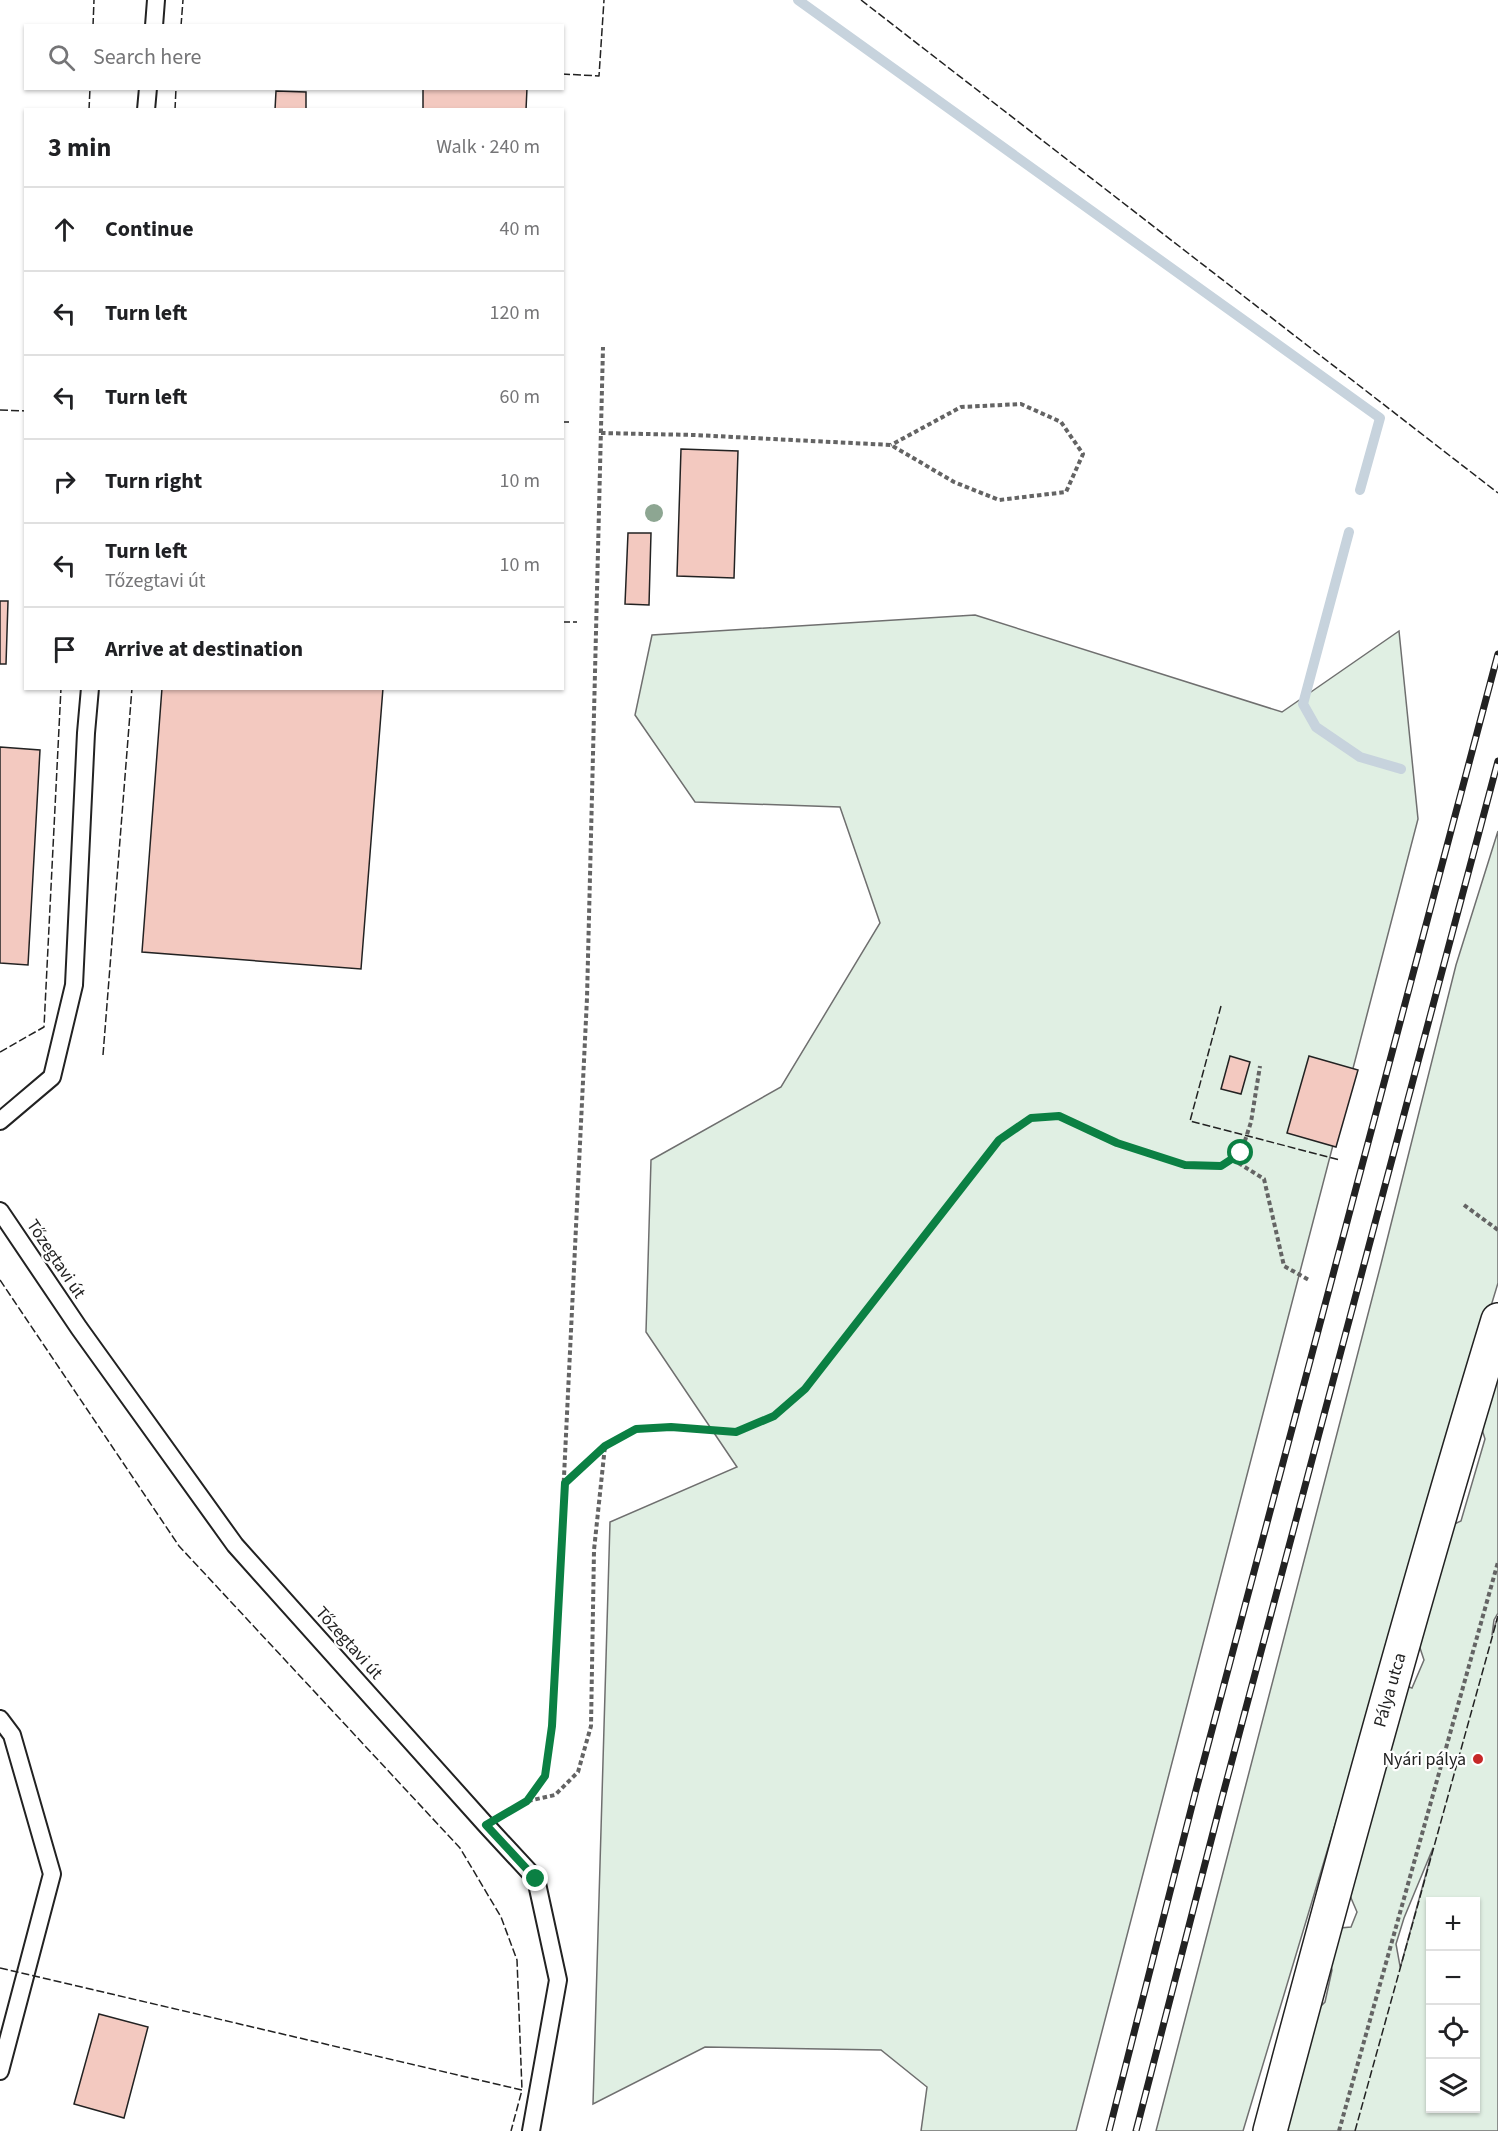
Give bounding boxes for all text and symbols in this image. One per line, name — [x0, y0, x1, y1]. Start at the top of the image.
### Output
search box — [24, 24, 564, 90]
icon: search — [45, 41, 78, 74]
text: Search here — [93, 41, 201, 73]
text: 3 min — [48, 129, 111, 166]
text: Walk · 240 m — [436, 133, 540, 161]
icon: ahead — [48, 213, 81, 246]
text: Continue — [105, 213, 194, 245]
text: 40 m — [500, 215, 540, 243]
icon: left — [48, 297, 81, 330]
text: Turn left — [105, 297, 187, 329]
text: 120 m — [490, 299, 540, 327]
icon: left — [48, 381, 81, 414]
text: Turn left — [105, 381, 187, 413]
text: 60 m — [500, 383, 540, 411]
icon: right — [48, 465, 81, 498]
text: Turn right — [105, 465, 202, 497]
text: 10 m — [500, 467, 540, 495]
text: Turn left — [105, 535, 187, 567]
icon: left — [48, 549, 81, 582]
text: 10 m — [500, 551, 540, 579]
text: Tőzegtavi út — [105, 567, 206, 595]
icon: arrive — [48, 633, 81, 666]
text: Arrive at destination — [105, 633, 303, 665]
route start — [1227, 1139, 1253, 1165]
street label: Tőzegtavi út — [20, 1215, 92, 1303]
street label: Tőzegtavi út — [309, 1601, 389, 1685]
street label: Pálya utca — [1367, 1650, 1413, 1730]
place label: Nyári pálya — [1382, 1747, 1466, 1772]
marker: Nyári pálya — [1471, 1752, 1485, 1766]
route end — [522, 1865, 548, 1891]
map controls — [1426, 1897, 1480, 2113]
button: + — [1426, 1897, 1480, 1951]
button: − — [1426, 1951, 1480, 2005]
button: locate — [1426, 2005, 1480, 2059]
button: layers — [1426, 2059, 1480, 2113]

